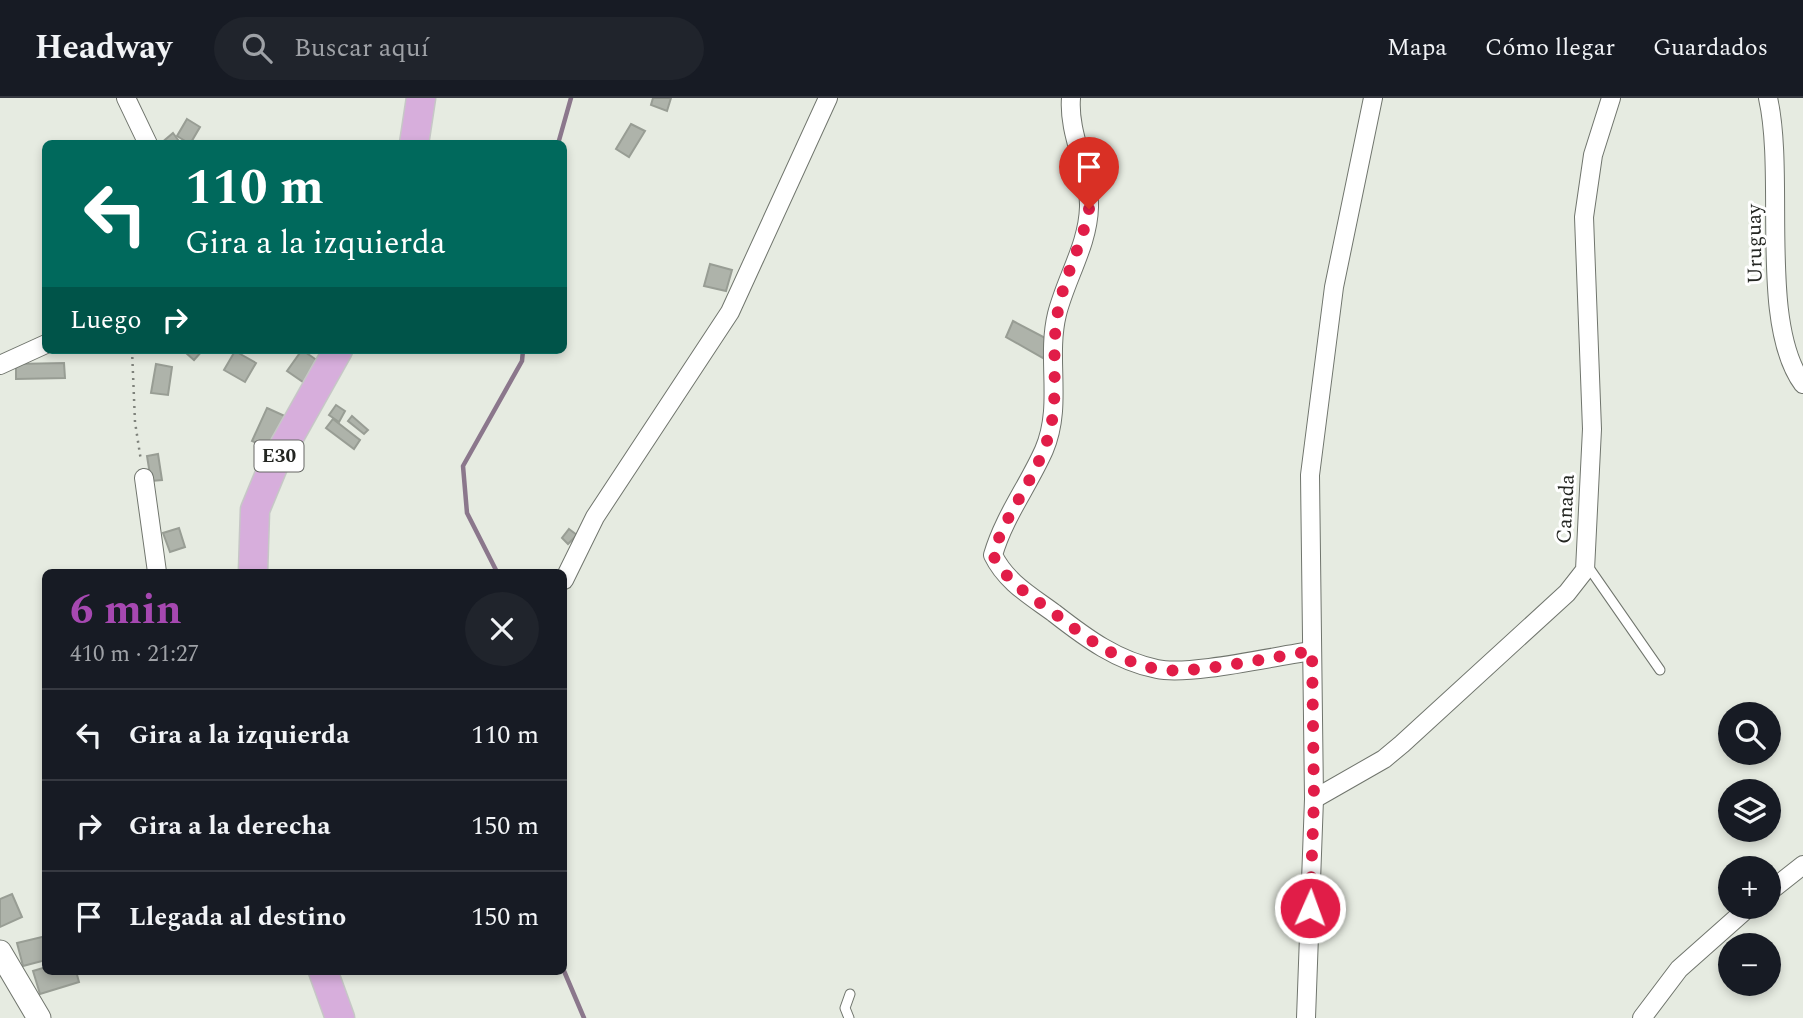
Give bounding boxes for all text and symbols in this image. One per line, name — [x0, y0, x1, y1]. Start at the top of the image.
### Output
search box — [214, 17, 704, 80]
text: Headway — [35, 23, 172, 73]
text: Buscar aquí — [294, 28, 429, 68]
icon: search — [238, 29, 276, 67]
text: Mapa — [1387, 30, 1447, 66]
text: Cómo llegar — [1485, 30, 1615, 66]
text: Guardados — [1653, 30, 1768, 66]
pin — [1059, 137, 1119, 209]
icon: arrive — [1070, 148, 1108, 186]
text: 110 m — [185, 151, 324, 226]
icon: left — [70, 168, 161, 259]
street label: Uruguay — [1738, 203, 1772, 284]
text: Gira a la izquierda — [185, 219, 446, 268]
text: Luego — [70, 300, 142, 340]
icon: right — [156, 301, 194, 339]
road number: E30 — [254, 440, 304, 472]
street label: Canada — [1548, 473, 1584, 545]
text: 6 min — [70, 579, 182, 642]
button: close — [465, 592, 539, 666]
text: 410 m · 21:27 — [70, 637, 199, 672]
map controls — [1718, 702, 1781, 996]
button: search — [1718, 702, 1781, 765]
text: Gira a la izquierda — [129, 715, 350, 755]
text: 110 m — [471, 715, 539, 755]
icon: left — [70, 716, 108, 754]
button: layers — [1718, 779, 1781, 842]
text: Gira a la derecha — [129, 806, 331, 846]
text: 150 m — [471, 806, 539, 846]
icon: right — [70, 807, 108, 845]
button: + — [1718, 856, 1781, 919]
position arrow — [1273, 871, 1347, 945]
text: Llegada al destino — [129, 897, 346, 937]
text: 150 m — [471, 897, 539, 937]
icon: arrive — [70, 898, 108, 936]
button: − — [1718, 933, 1781, 996]

